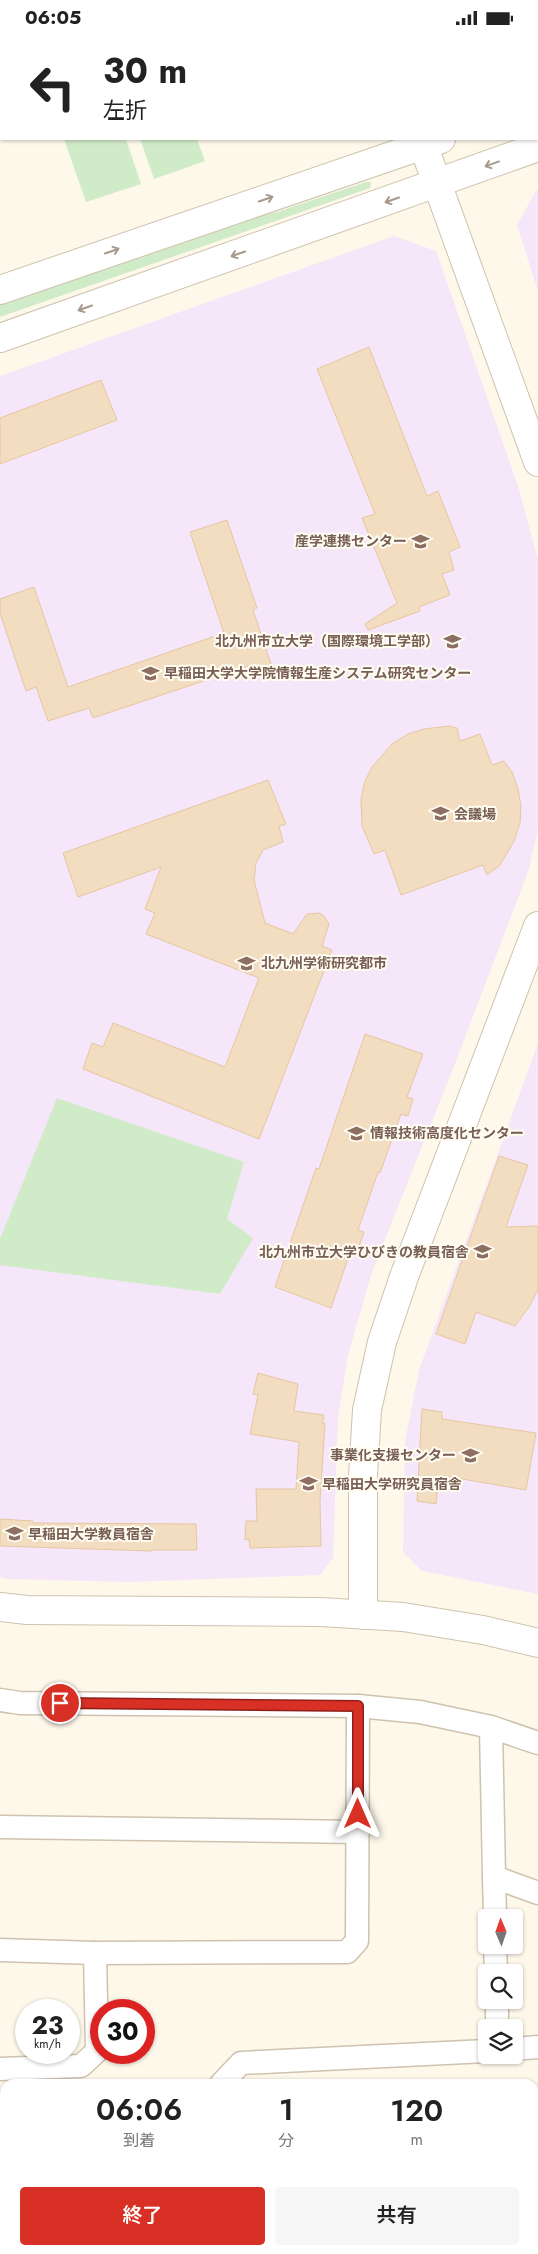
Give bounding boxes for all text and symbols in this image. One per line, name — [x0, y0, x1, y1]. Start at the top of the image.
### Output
text: 06:05 — [25, 4, 81, 31]
text: 30 m — [103, 46, 187, 96]
icon: left — [20, 55, 85, 120]
text: 左折 — [103, 94, 147, 126]
one-way arrow — [485, 160, 500, 169]
one-way arrow — [258, 194, 273, 203]
one-way arrow — [384, 196, 400, 205]
one-way arrow — [104, 246, 120, 255]
one-way arrow — [231, 250, 247, 259]
one-way arrow — [78, 304, 93, 313]
place label: 産学連携センター — [295, 531, 407, 551]
school or university icon: 産学連携センター — [411, 531, 431, 551]
place label: 北九州市立大学（国際環境工学部） — [215, 631, 439, 651]
school or university icon: 北九州市立大学（国際環境工学部） — [443, 631, 463, 651]
school or university icon: 早稲田大学大学院情報生産システム研究センター — [140, 663, 160, 683]
place label: 早稲田大学大学院情報生産システム研究センター — [164, 663, 472, 683]
school or university icon: 会議場 — [430, 804, 450, 824]
place label: 会議場 — [454, 804, 496, 824]
school or university icon: 北九州学術研究都市 — [237, 953, 257, 973]
place label: 北九州学術研究都市 — [261, 953, 387, 973]
school or university icon: 情報技術高度化センター — [346, 1123, 366, 1143]
place label: 情報技術高度化センター — [370, 1123, 524, 1143]
place label: 北九州市立大学ひびきの教員宿舎 — [259, 1242, 469, 1262]
school or university icon: 北九州市立大学ひびきの教員宿舎 — [473, 1242, 493, 1262]
place label: 事業化支援センター — [330, 1445, 456, 1465]
school or university icon: 事業化支援センター — [460, 1445, 480, 1465]
school or university icon: 早稲田大学研究員宿舎 — [298, 1474, 318, 1494]
place label: 早稲田大学研究員宿舎 — [322, 1474, 462, 1494]
school or university icon: 早稲田大学教員宿舎 — [4, 1524, 24, 1544]
place label: 早稲田大学教員宿舎 — [28, 1524, 154, 1544]
pin — [39, 1682, 81, 1724]
icon: arrive — [46, 1689, 74, 1717]
position arrow — [331, 1787, 383, 1839]
north arrow — [478, 1909, 522, 1954]
map controls — [478, 1909, 523, 2064]
button: search — [478, 1964, 523, 2009]
speed limit sign: 30 — [90, 1999, 155, 2064]
text: 23 — [32, 2007, 63, 2043]
button: layers — [478, 2019, 523, 2064]
text: km/h — [34, 2035, 61, 2053]
text: 06:06 — [96, 2088, 182, 2131]
text: 1 — [279, 2088, 294, 2131]
text: 120 — [390, 2089, 443, 2132]
text: m — [410, 2128, 423, 2151]
text: 到着 — [123, 2129, 155, 2152]
text: 分 — [278, 2129, 294, 2152]
button: 終了 — [20, 2187, 265, 2245]
button: 共有 — [275, 2187, 519, 2245]

